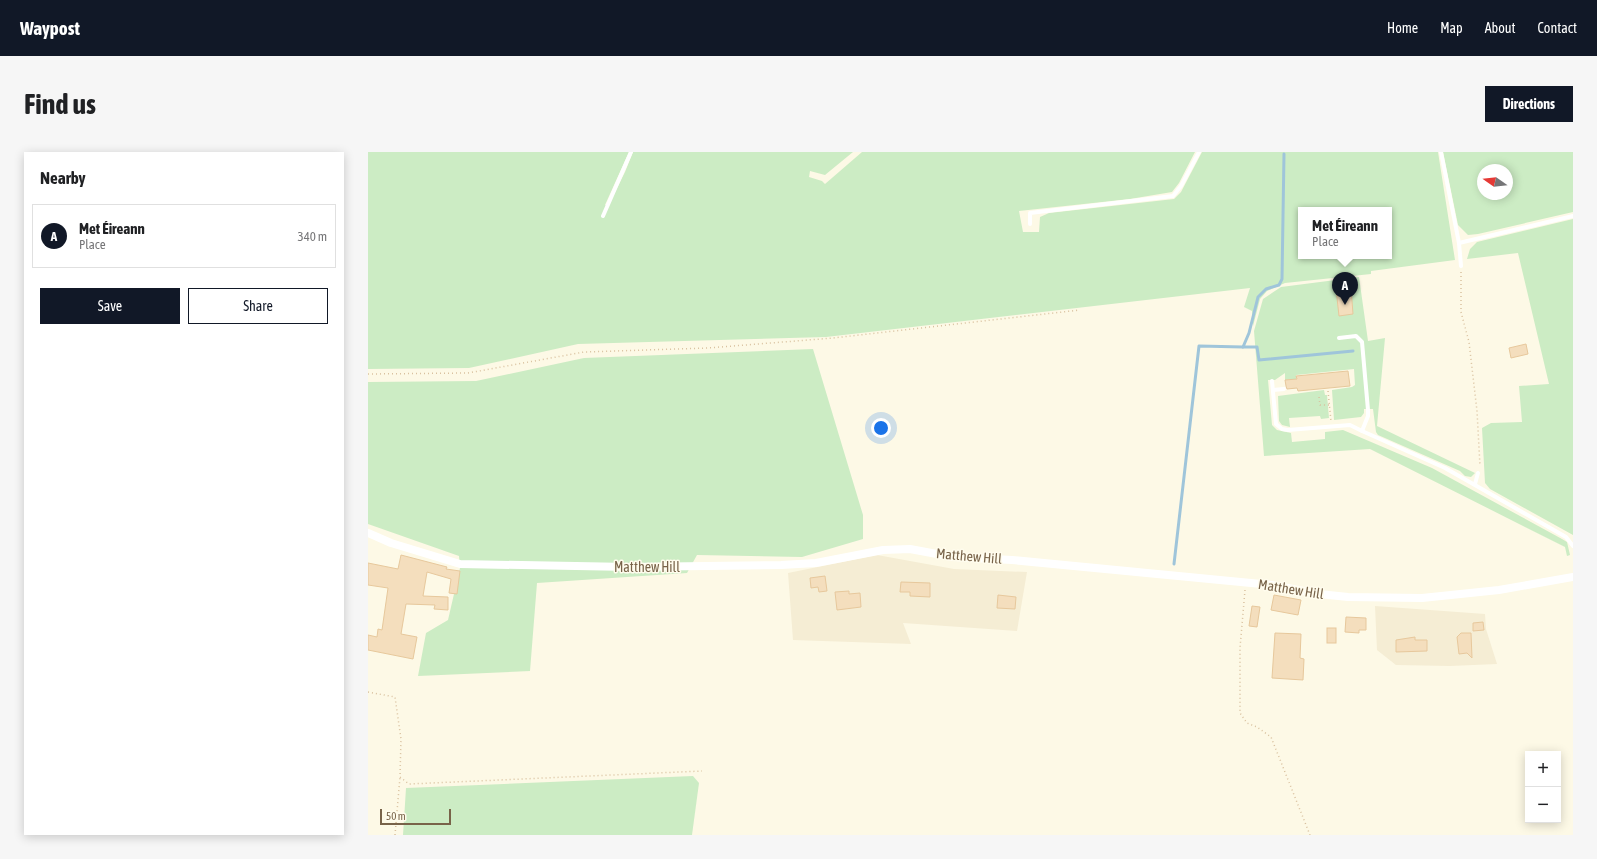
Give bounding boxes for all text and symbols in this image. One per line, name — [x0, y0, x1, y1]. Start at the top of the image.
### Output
text: Waypost — [20, 17, 80, 39]
text: Home — [1387, 20, 1418, 36]
text: Map — [1440, 20, 1463, 36]
text: About — [1485, 20, 1516, 36]
text: Contact — [1538, 20, 1577, 36]
button: Directions — [1485, 86, 1573, 122]
text: Find us — [24, 88, 96, 120]
north arrow — [1477, 164, 1513, 200]
text: Nearby — [40, 168, 86, 188]
popup — [1298, 207, 1392, 259]
text: Met Éireann — [1312, 217, 1378, 234]
text: Met Éireann — [79, 220, 145, 237]
text: A — [51, 229, 57, 244]
text: 340 m — [298, 229, 327, 244]
text: Place — [1312, 234, 1339, 249]
text: Place — [79, 237, 106, 252]
pin: A — [1332, 272, 1358, 305]
button: Save — [40, 288, 180, 324]
button: Share — [188, 288, 328, 324]
your location — [871, 418, 891, 438]
street label: Matthew Hill — [935, 545, 1003, 567]
street label: Matthew Hill — [614, 559, 680, 575]
street label: Matthew Hill — [1257, 576, 1325, 602]
map controls — [1525, 751, 1561, 823]
button: + — [1525, 751, 1561, 787]
button: − — [1525, 787, 1561, 823]
scale bar — [380, 807, 451, 826]
text: 50 m — [386, 810, 406, 822]

